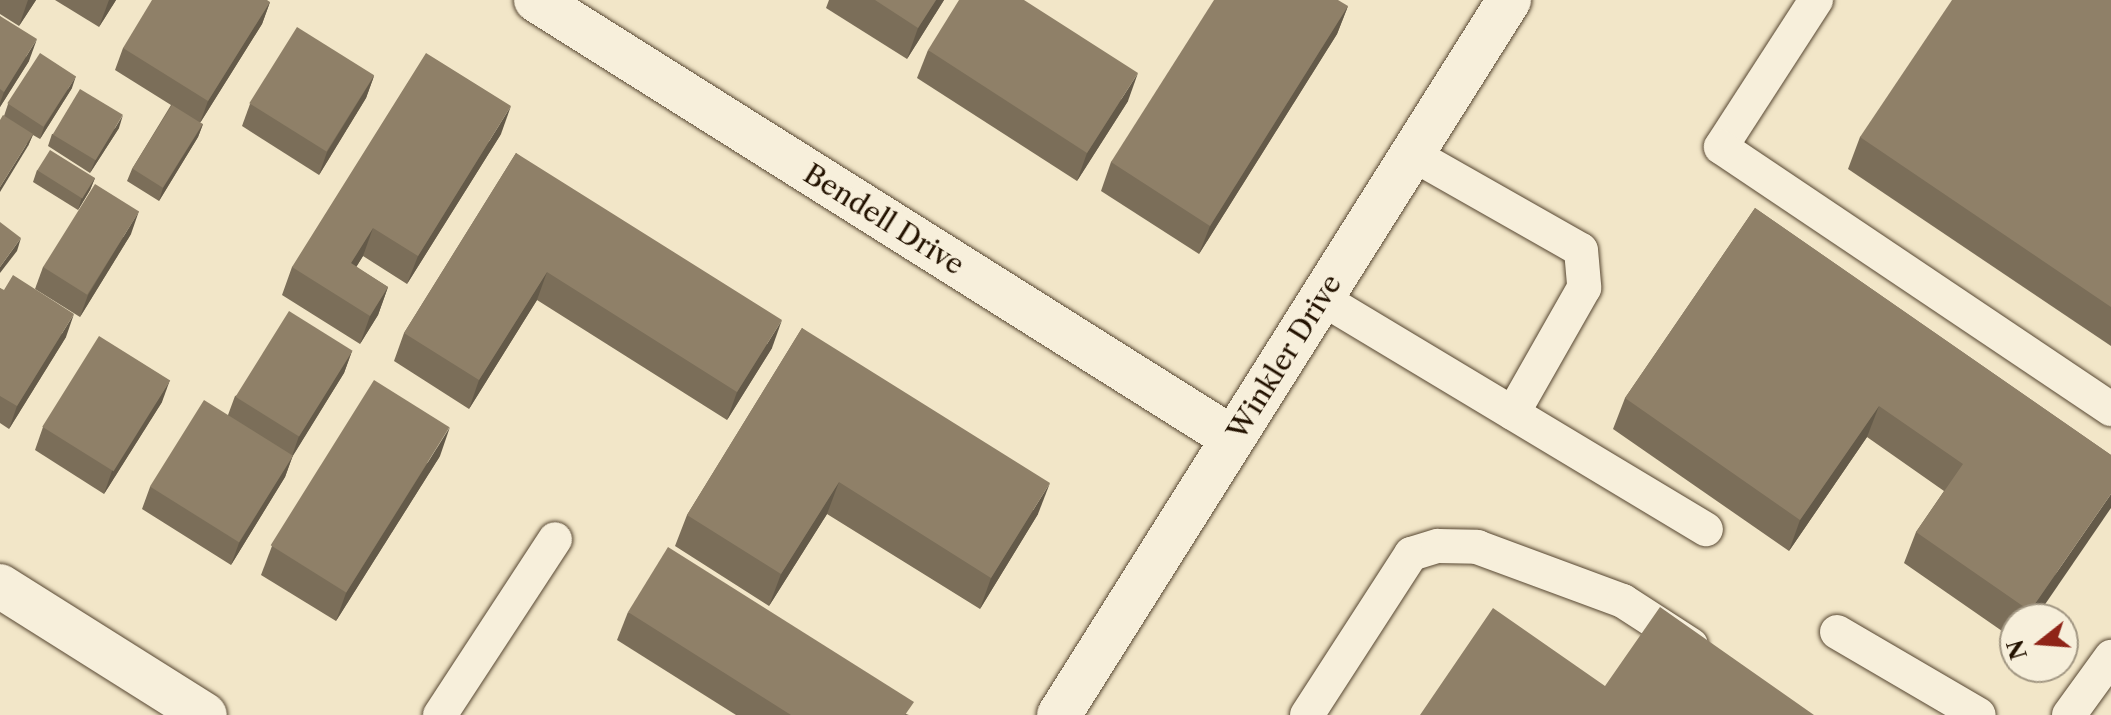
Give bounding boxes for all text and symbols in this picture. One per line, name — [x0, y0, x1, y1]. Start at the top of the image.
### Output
street label: Bendell Drive — [798, 156, 970, 282]
street label: Winkler Drive — [1220, 268, 1348, 446]
north arrow — [1999, 603, 2079, 683]
text: N — [2002, 636, 2033, 663]

